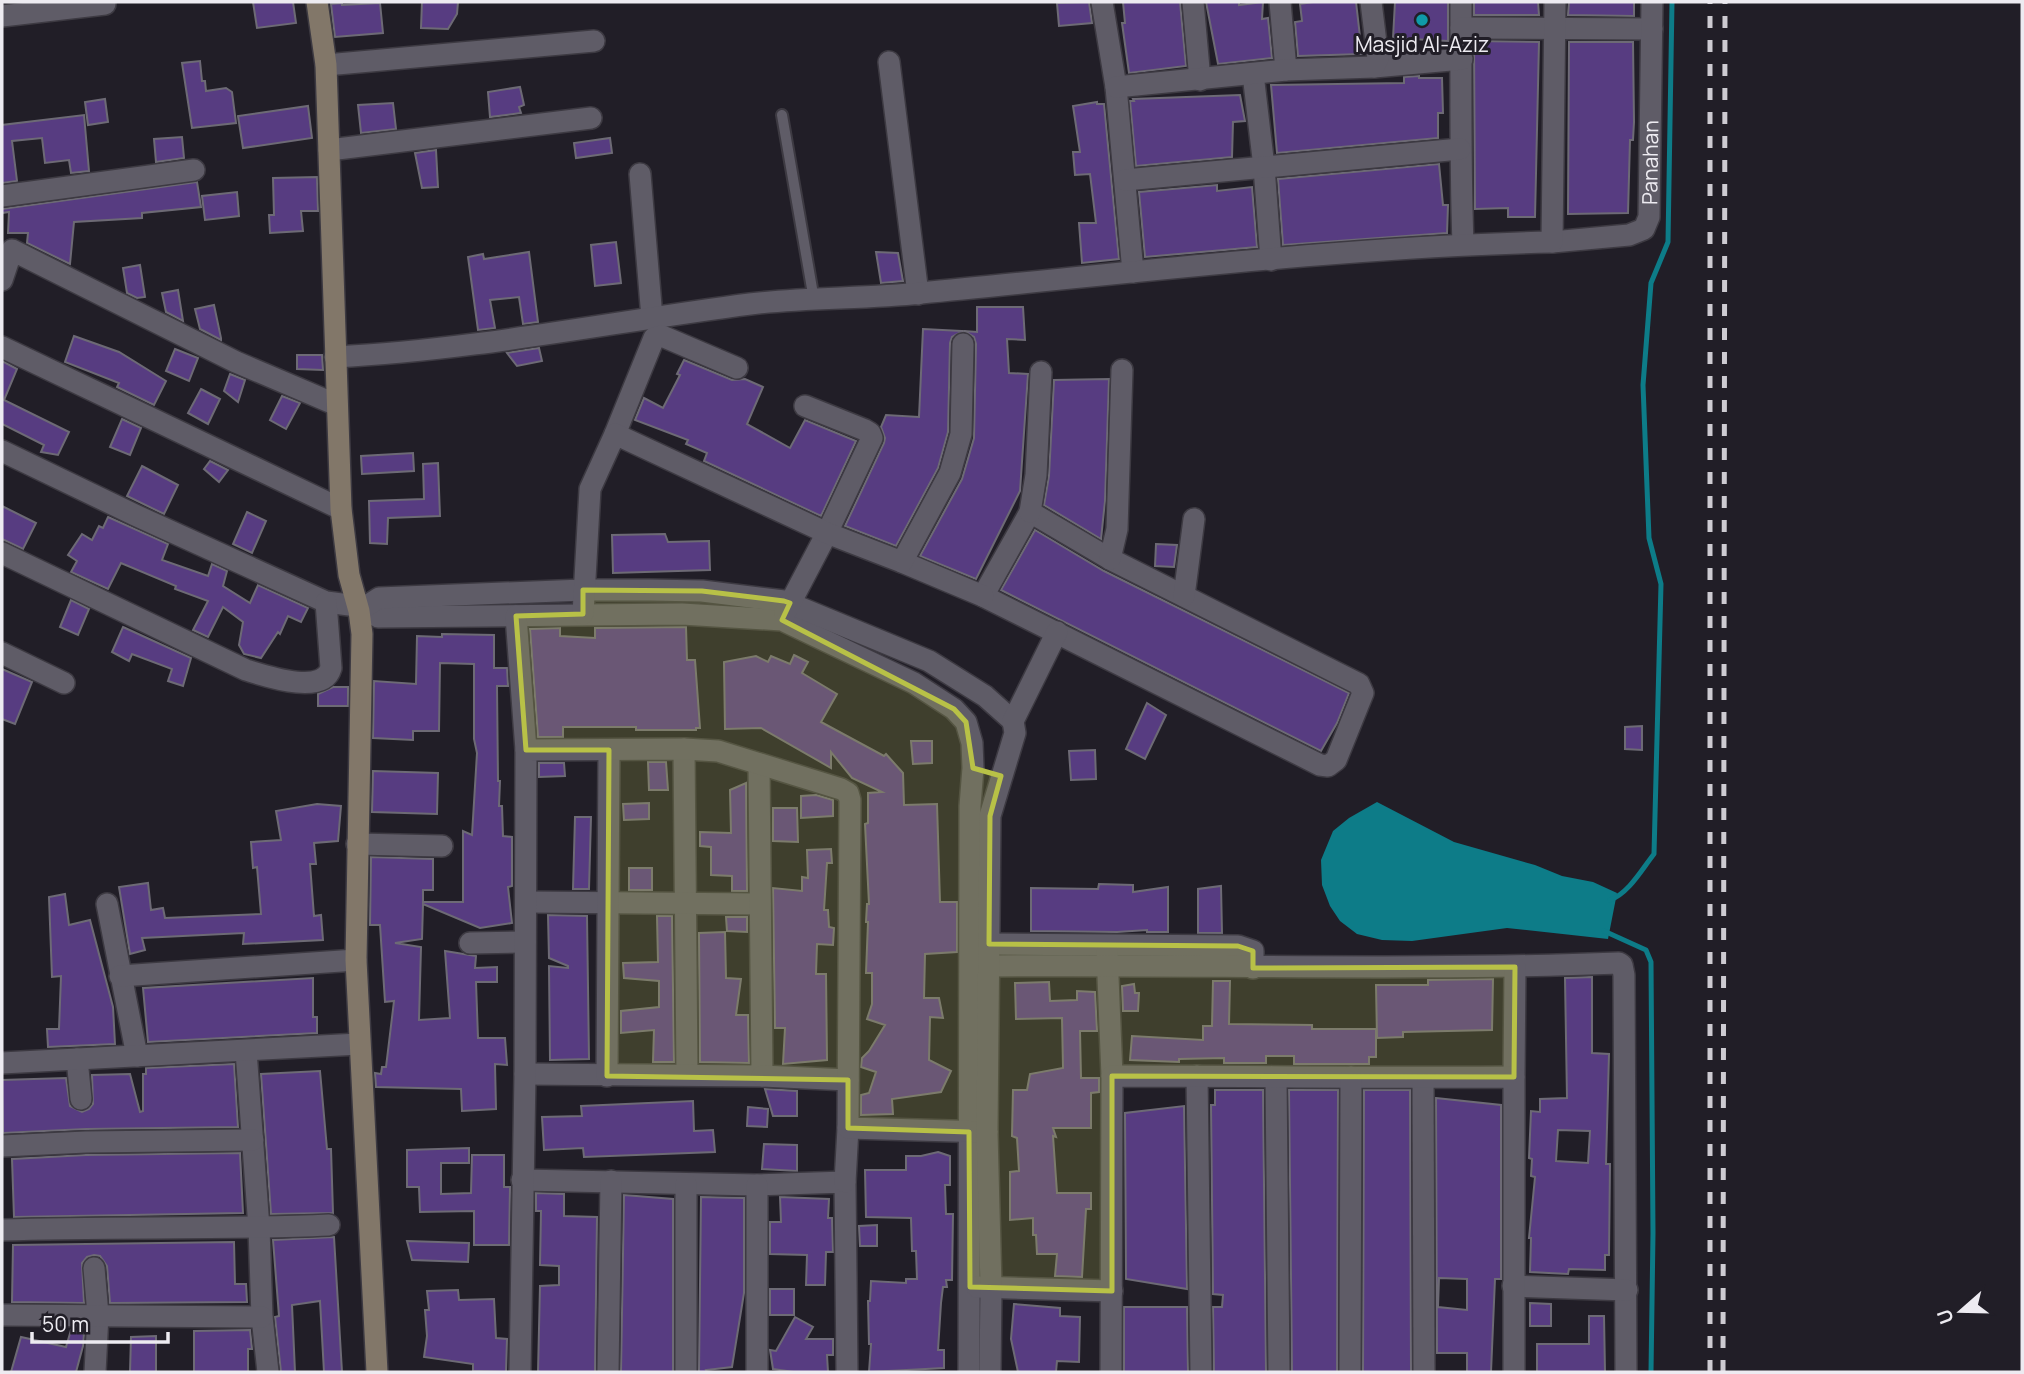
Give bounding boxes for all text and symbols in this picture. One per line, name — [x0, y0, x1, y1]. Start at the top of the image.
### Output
marker: Masjid Al-Aziz — [1414, 12, 1430, 28]
place label: Masjid Al-Aziz — [1355, 30, 1489, 58]
street label: Panahan — [1635, 120, 1664, 205]
north arrow — [1926, 1276, 1996, 1346]
scale bar — [32, 1300, 168, 1344]
text: U — [1930, 1306, 1960, 1328]
text: 50 m — [42, 1310, 89, 1338]

